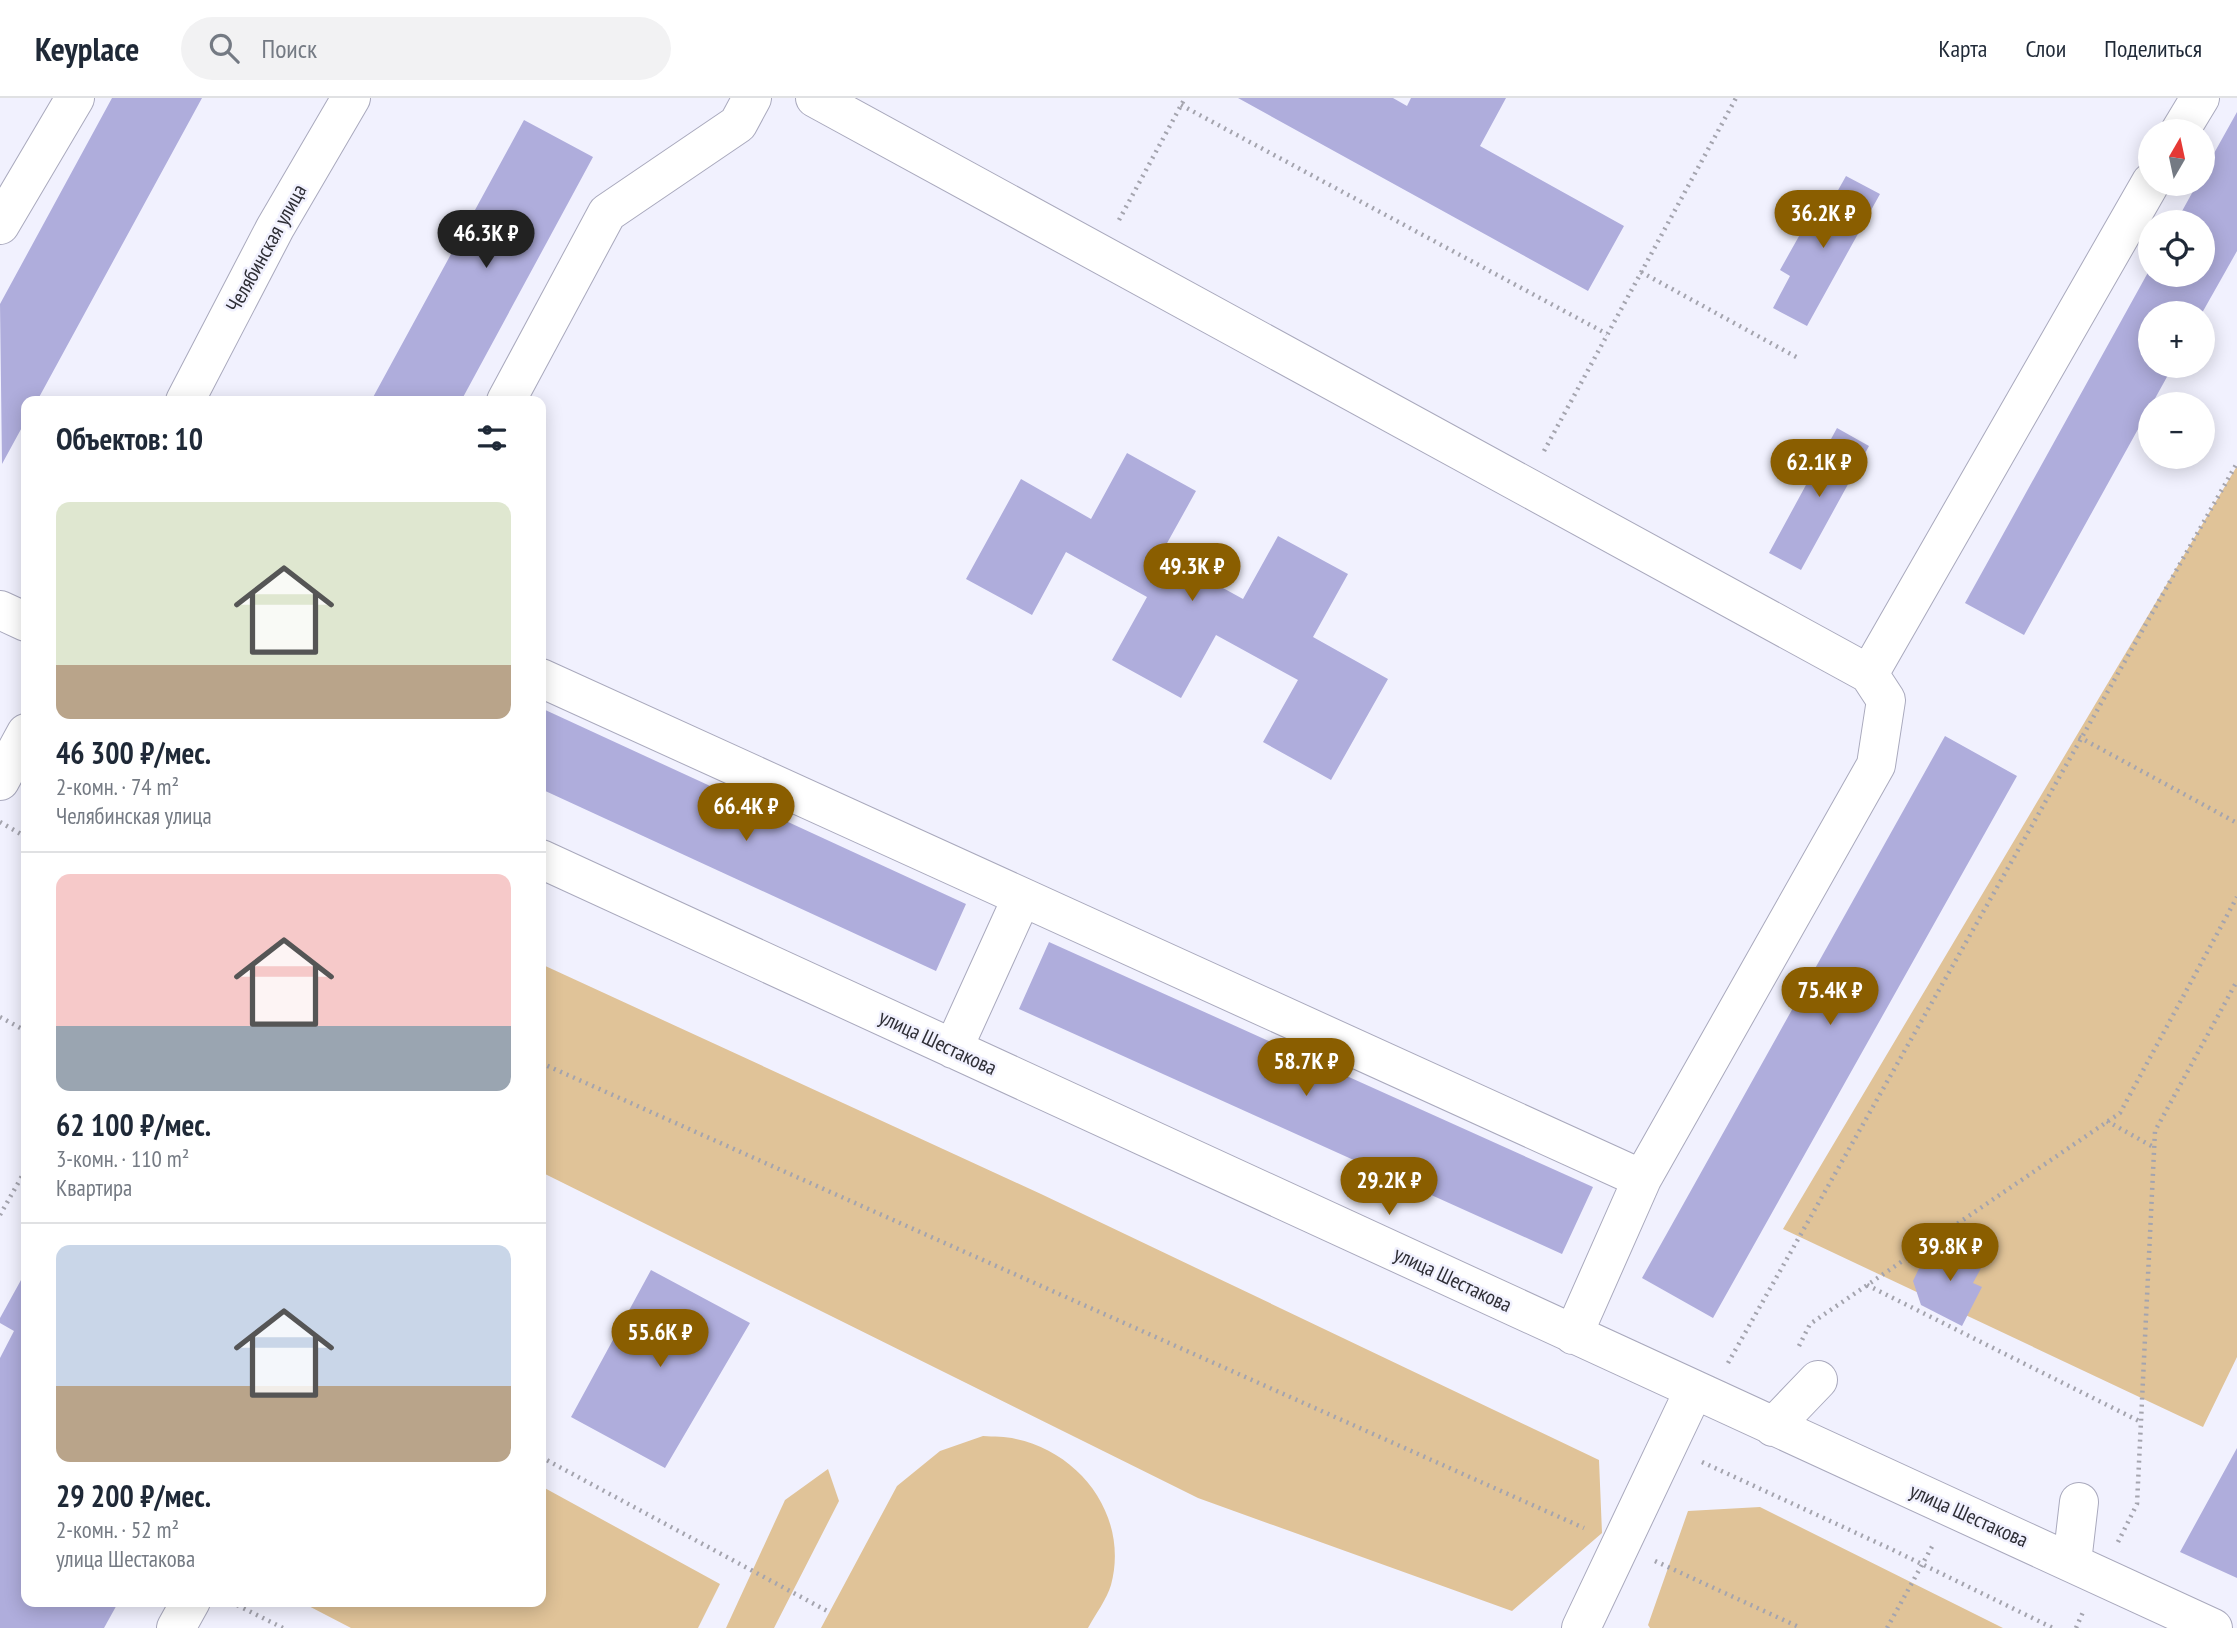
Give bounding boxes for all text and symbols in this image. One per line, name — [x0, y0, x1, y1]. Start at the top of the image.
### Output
search box — [181, 17, 671, 80]
text: Keyplace — [35, 27, 139, 70]
icon: search — [205, 29, 243, 67]
text: Поиск — [261, 32, 317, 65]
text: Карта — [1939, 33, 1987, 64]
text: Слои — [2025, 33, 2066, 64]
text: Поделиться — [2104, 33, 2202, 64]
north arrow — [2138, 119, 2216, 196]
map controls — [2138, 119, 2215, 469]
street label: Челябинская улица — [220, 179, 312, 317]
pin: 36.2K ₽ — [1758, 190, 1888, 250]
text: 36.2K ₽ — [1791, 198, 1855, 227]
button: locate — [2138, 210, 2215, 287]
pin: 46.3K ₽ — [421, 211, 551, 270]
text: 46.3K ₽ — [454, 218, 518, 247]
button: + — [2138, 301, 2215, 378]
button: − — [2138, 392, 2215, 469]
text: Объектов: 10 — [56, 419, 203, 458]
icon: filters — [473, 419, 511, 457]
pin: 62.1K ₽ — [1754, 440, 1884, 499]
text: 62.1K ₽ — [1787, 447, 1851, 476]
pin: 49.3K ₽ — [1127, 544, 1257, 603]
icon: home — [221, 547, 347, 673]
text: 49.3K ₽ — [1160, 551, 1224, 580]
text: 46 300 ₽/мес. — [56, 733, 211, 772]
text: 2-комн. · 74 m² — [56, 772, 179, 801]
pin: 66.4K ₽ — [681, 784, 811, 843]
text: 66.4K ₽ — [714, 791, 778, 820]
text: Челябинская улица — [56, 801, 212, 830]
icon: home — [221, 919, 347, 1045]
pin: 75.4K ₽ — [1765, 968, 1895, 1027]
text: 75.4K ₽ — [1798, 975, 1862, 1004]
street label: улица Шестакова — [875, 1003, 1001, 1081]
pin: 58.7K ₽ — [1241, 1038, 1371, 1098]
text: 58.7K ₽ — [1274, 1046, 1338, 1075]
text: 62 100 ₽/мес. — [56, 1105, 211, 1144]
text: 3-комн. · 110 m² — [56, 1144, 189, 1173]
pin: 29.2K ₽ — [1324, 1158, 1454, 1217]
text: 29.2K ₽ — [1357, 1165, 1421, 1194]
text: Квартира — [56, 1173, 132, 1202]
pin: 39.8K ₽ — [1885, 1224, 2015, 1283]
text: 39.8K ₽ — [1918, 1231, 1982, 1260]
street label: улица Шестакова — [1390, 1240, 1516, 1318]
icon: home — [221, 1290, 347, 1416]
pin: 55.6K ₽ — [595, 1310, 725, 1369]
text: 55.6K ₽ — [628, 1317, 692, 1346]
text: 29 200 ₽/мес. — [56, 1476, 211, 1515]
street label: улица Шестакова — [1905, 1477, 2033, 1553]
text: 2-комн. · 52 m² — [56, 1515, 179, 1544]
text: улица Шестакова — [56, 1544, 195, 1573]

